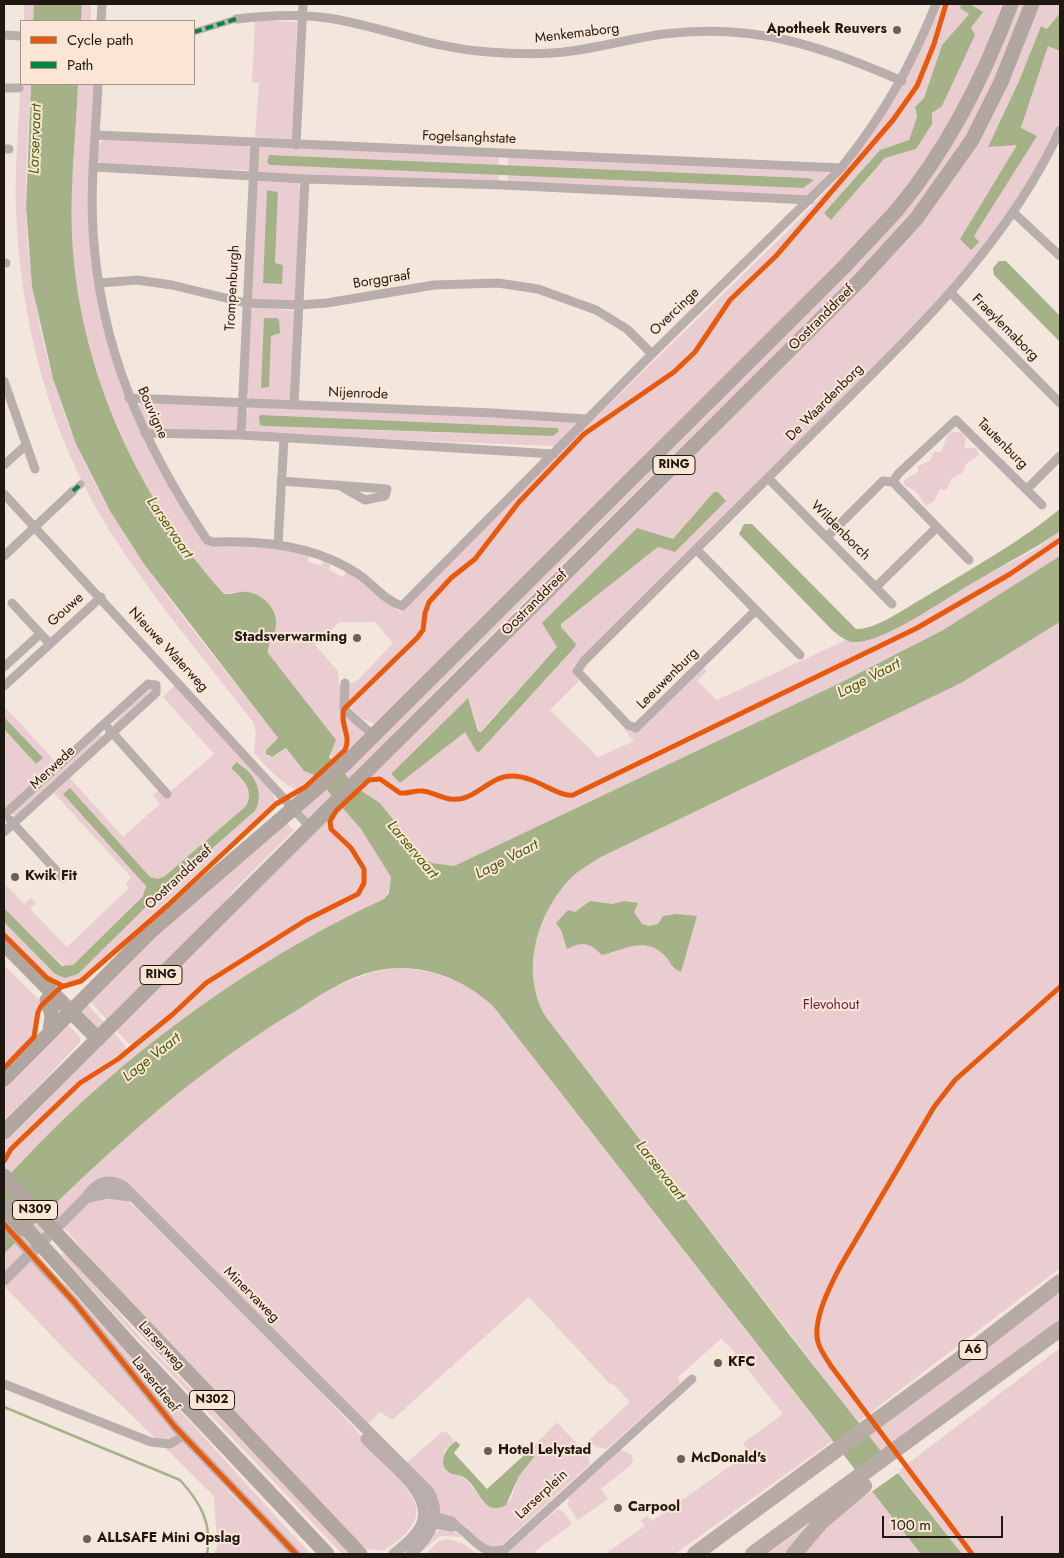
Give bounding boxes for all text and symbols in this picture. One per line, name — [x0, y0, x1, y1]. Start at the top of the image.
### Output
legend — [20, 20, 195, 85]
street label: Menkemaborg — [534, 20, 620, 48]
place label: Apotheek Reuvers — [767, 22, 887, 38]
marker: Apotheek Reuvers — [891, 24, 903, 36]
text: Cycle path — [67, 29, 134, 51]
text: Path — [67, 54, 93, 76]
water label: Larservaart — [26, 104, 46, 174]
street label: Fogelsanghstate — [422, 128, 516, 148]
street label: Trompenburgh — [222, 244, 244, 332]
street label: Borggraaf — [352, 267, 412, 293]
street label: Oostranddreef — [786, 282, 858, 354]
street label: Overcinge — [647, 284, 703, 340]
street label: Fraeylemaborg — [968, 291, 1042, 365]
street label: De Waardenborg — [783, 361, 867, 445]
street label: Bouvigne — [133, 384, 171, 442]
street label: Nijenrode — [328, 385, 388, 403]
street label: Tautenburg — [973, 415, 1031, 473]
road number: RING — [653, 456, 695, 474]
water label: Larservaart — [142, 494, 196, 562]
street label: Wildenborch — [807, 498, 873, 564]
street label: Oostranddreef — [499, 567, 571, 639]
street label: Gouwe — [45, 590, 87, 630]
street label: Nieuwe Waterweg — [125, 604, 211, 696]
place label: Stadsverwarming — [234, 630, 347, 646]
marker: Stadsverwarming — [351, 632, 363, 644]
street label: Leeuwenburg — [634, 645, 702, 713]
water label: Lage Vaart — [834, 655, 904, 703]
street label: Merwede — [27, 743, 79, 793]
water label: Larservaart — [383, 817, 441, 883]
water label: Lage Vaart — [472, 836, 542, 884]
street label: Oostranddreef — [142, 843, 216, 913]
place label: Kwik Fit — [25, 869, 77, 885]
marker: Kwik Fit — [9, 871, 21, 883]
road number: RING — [140, 966, 182, 984]
park label: Flevohout — [803, 998, 859, 1014]
water label: Lage Vaart — [120, 1030, 184, 1086]
water label: Larservaart — [631, 1138, 689, 1204]
road number: N309 — [12, 1200, 58, 1220]
street label: Minervaweg — [220, 1264, 282, 1326]
street label: Larserweg — [134, 1318, 188, 1374]
road number: A6 — [959, 1340, 987, 1360]
street label: Larserdreef — [128, 1354, 182, 1416]
place label: KFC — [728, 1355, 755, 1371]
marker: KFC — [712, 1357, 724, 1369]
road number: N302 — [190, 1390, 234, 1410]
place label: Hotel Lelystad — [498, 1443, 591, 1459]
marker: Hotel Lelystad — [482, 1445, 494, 1457]
place label: McDonald's — [691, 1451, 766, 1467]
marker: McDonald's — [675, 1453, 687, 1465]
street label: Larserplein — [513, 1467, 571, 1523]
place label: Carpool — [628, 1500, 680, 1516]
marker: Carpool — [612, 1502, 624, 1514]
scale bar — [884, 1506, 1005, 1538]
text: 100 m — [890, 1514, 931, 1536]
place label: ALLSAFE Mini Opslag — [97, 1531, 240, 1547]
marker: ALLSAFE Mini Opslag — [81, 1533, 93, 1545]

